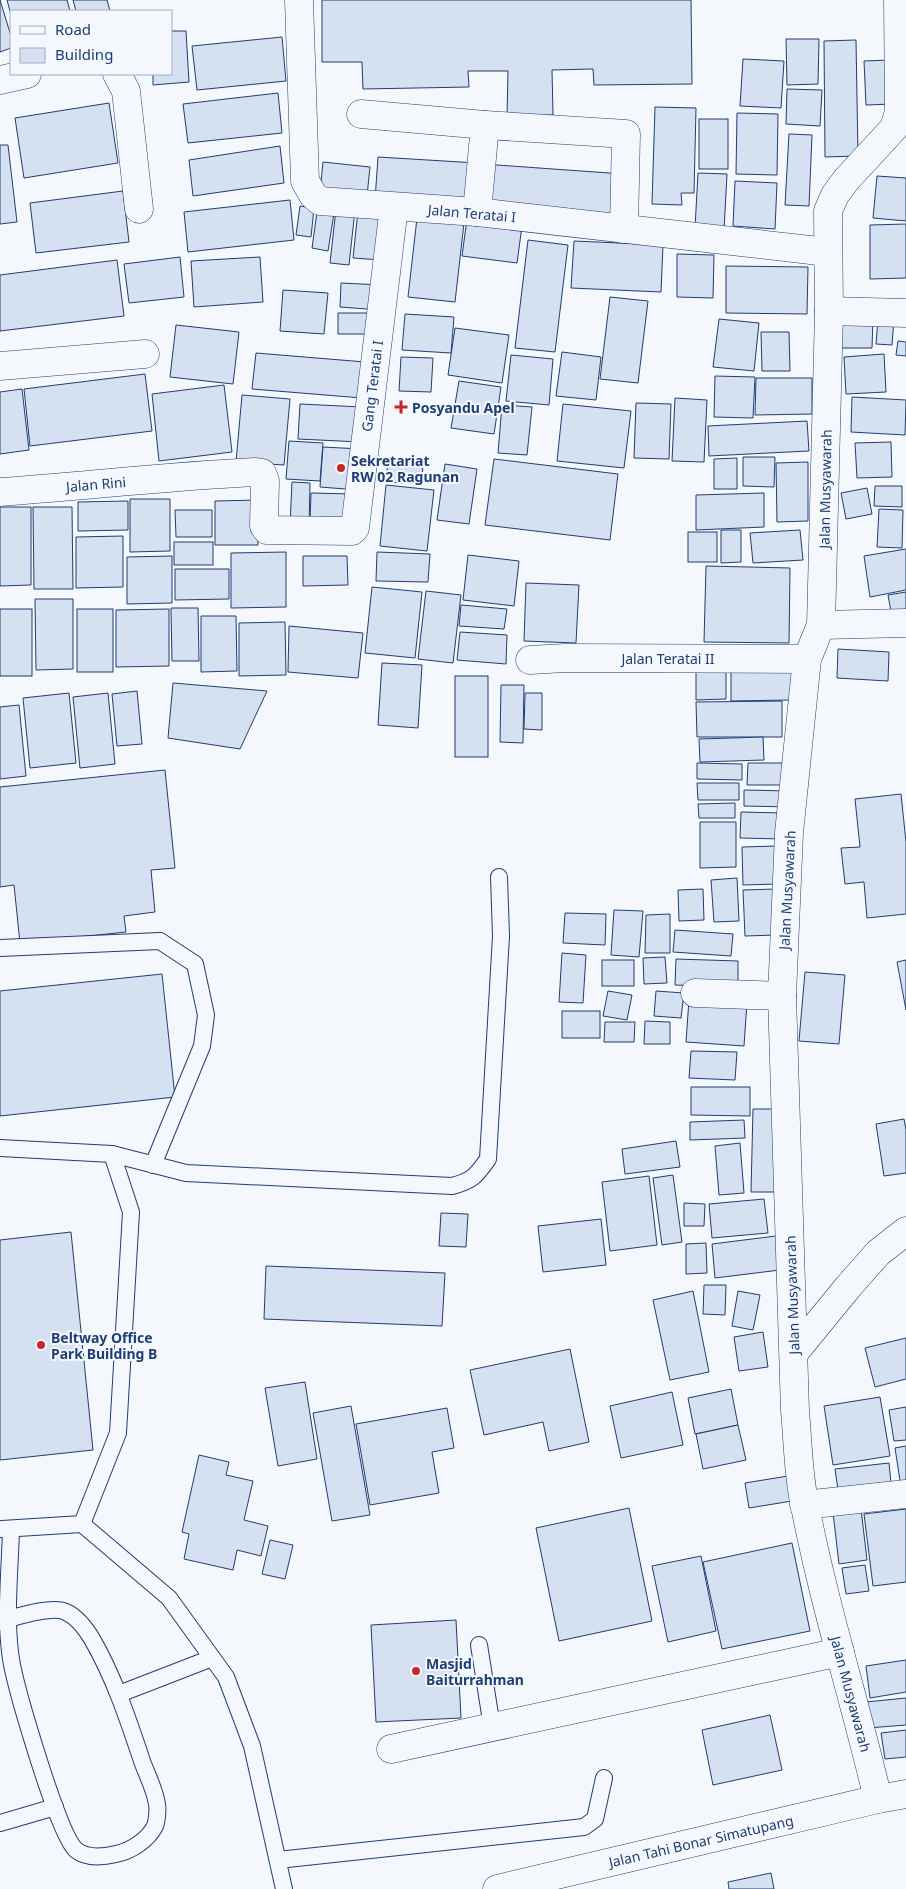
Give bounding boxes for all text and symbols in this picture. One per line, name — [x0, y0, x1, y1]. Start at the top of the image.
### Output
legend — [10, 10, 172, 75]
text: Road — [55, 19, 91, 39]
text: Building — [55, 44, 113, 64]
street label: Jalan Teratai I — [425, 200, 517, 226]
street label: Gang Teratai I — [357, 339, 387, 433]
place label: Posyandu Apel — [412, 398, 515, 417]
marker: Posyandu Apel — [394, 400, 408, 414]
street label: Jalan Musyawarah — [814, 429, 836, 551]
place label: Sekretariat RW 02 Ragunan — [351, 451, 459, 486]
marker: Sekretariat RW 02 Ragunan — [335, 462, 347, 474]
street label: Jalan Rini — [63, 472, 127, 496]
street label: Jalan Teratai II — [619, 649, 715, 668]
street label: Jalan Musyawarah — [774, 830, 800, 952]
street label: Jalan Musyawarah — [780, 1235, 804, 1357]
place label: Beltway Office Park Building B — [51, 1328, 157, 1363]
marker: Beltway Office Park Building B — [35, 1339, 47, 1351]
street label: Jalan Musyawarah — [826, 1632, 876, 1754]
place label: Masjid Baiturrahman — [426, 1654, 524, 1689]
marker: Masjid Baiturrahman — [410, 1665, 422, 1677]
street label: Jalan Tahi Bonar Simatupang — [605, 1810, 795, 1872]

